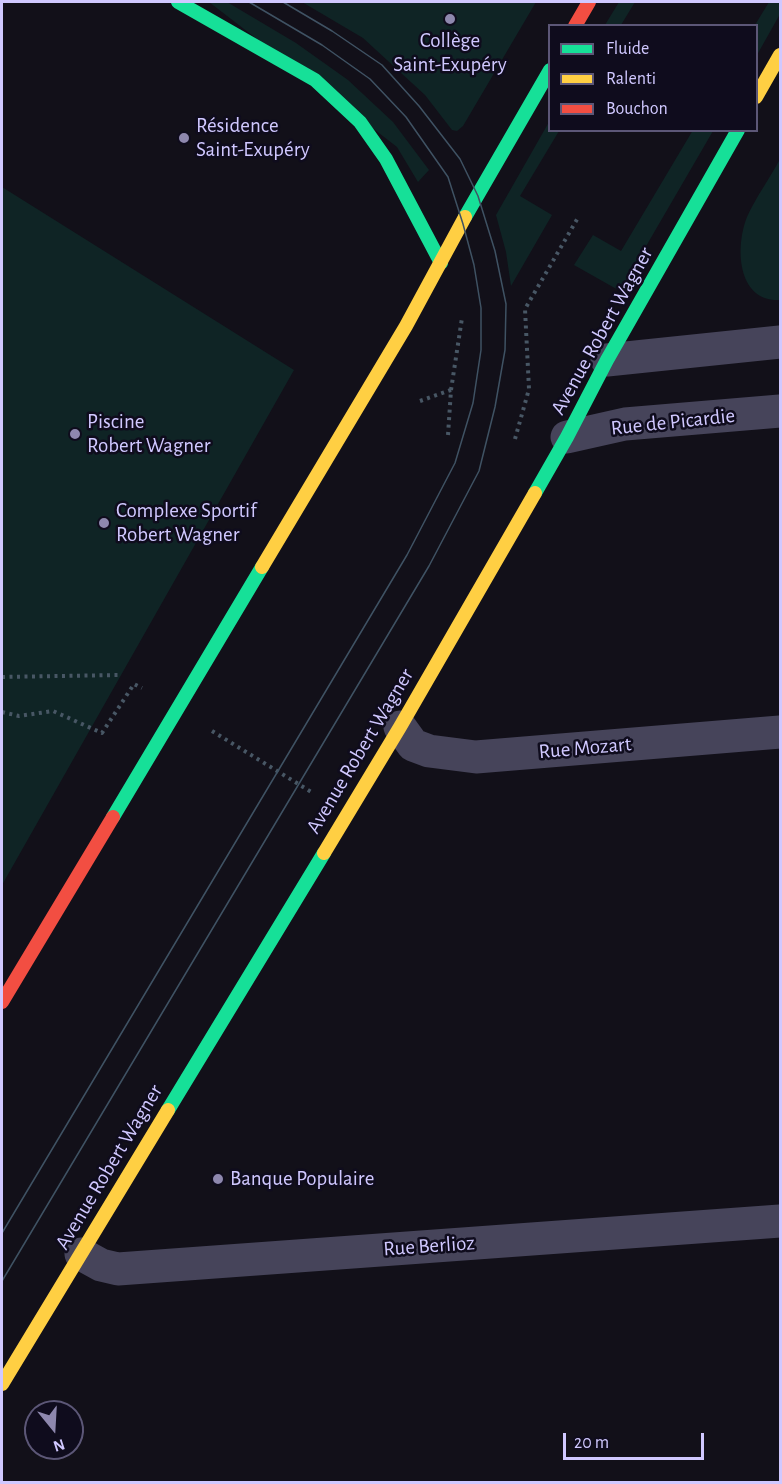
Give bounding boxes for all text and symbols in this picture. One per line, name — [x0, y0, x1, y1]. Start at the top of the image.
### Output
marker: Collège Saint-Exupéry — [443, 12, 457, 26]
legend — [548, 24, 758, 132]
place label: Collège Saint-Exupéry — [393, 28, 507, 78]
text: Fluide — [606, 40, 649, 58]
text: Ralenti — [606, 70, 656, 88]
text: Bouchon — [606, 100, 668, 118]
place label: Résidence Saint-Exupéry — [196, 113, 310, 163]
marker: Résidence Saint-Exupéry — [177, 131, 191, 145]
street label: Avenue Robert Wagner — [545, 243, 659, 419]
street label: Rue de Picardie — [610, 403, 736, 441]
place label: Piscine Robert Wagner — [87, 409, 210, 459]
marker: Piscine Robert Wagner — [68, 427, 82, 441]
place label: Complexe Sportif Robert Wagner — [116, 498, 257, 548]
marker: Complexe Sportif Robert Wagner — [97, 516, 111, 530]
street label: Avenue Robert Wagner — [301, 664, 419, 838]
street label: Rue Mozart — [538, 731, 632, 765]
street label: Avenue Robert Wagner — [50, 1080, 168, 1254]
place label: Banque Populaire — [230, 1166, 374, 1192]
marker: Banque Populaire — [211, 1172, 225, 1186]
street label: Rue Berlioz — [382, 1230, 476, 1262]
north arrow — [24, 1400, 84, 1460]
scale bar — [566, 1421, 707, 1459]
text: 20 m — [574, 1434, 609, 1452]
text: N — [51, 1436, 67, 1455]

